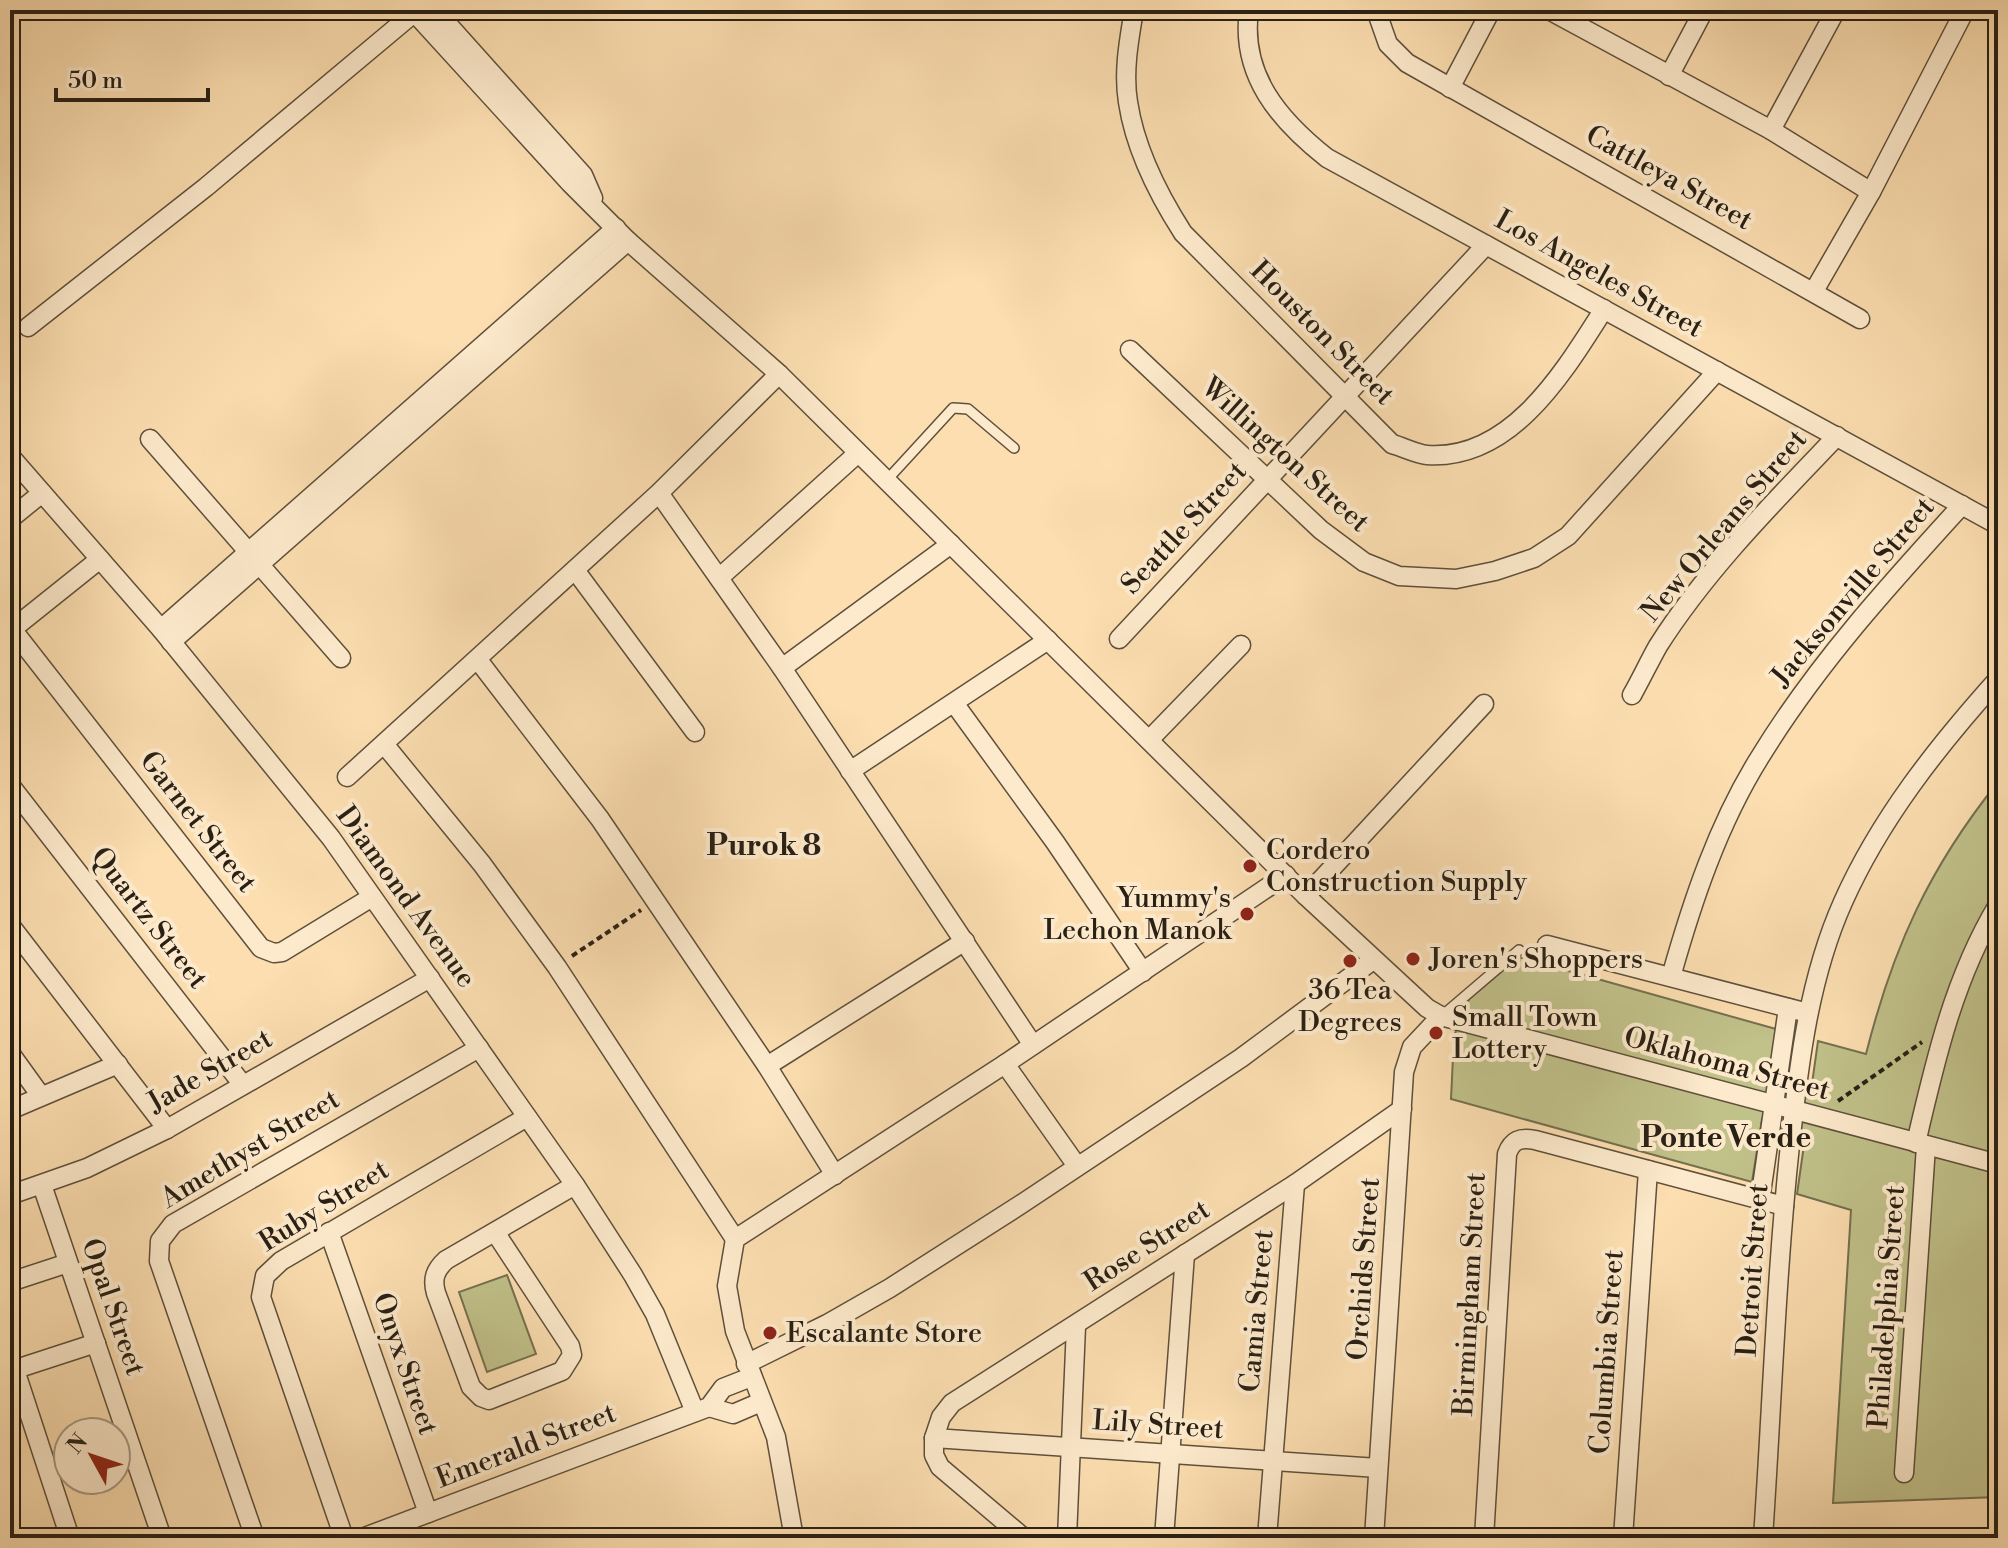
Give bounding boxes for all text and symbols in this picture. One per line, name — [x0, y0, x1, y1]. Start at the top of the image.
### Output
scale bar — [56, 52, 208, 102]
text: 50 m — [68, 66, 123, 96]
street label: Cattleya Street — [1579, 118, 1759, 238]
street label: Los Angeles Street — [1489, 202, 1709, 346]
street label: Houston Street — [1242, 253, 1402, 413]
street label: Willington Street — [1193, 370, 1376, 540]
street label: New Orleans Street — [1633, 423, 1815, 629]
street label: Seattle Street — [1114, 454, 1254, 602]
street label: Jacksonville Street — [1763, 490, 1942, 694]
street label: Garnet Street — [132, 744, 264, 900]
street label: Diamond Avenue — [328, 799, 484, 995]
district label: Purok 8 — [707, 827, 821, 865]
place label: Cordero Construction Supply — [1266, 833, 1527, 900]
street label: Quartz Street — [83, 840, 215, 996]
marker: Cordero Construction Supply — [1241, 857, 1259, 875]
place label: Yummy's Lechon Manok — [1044, 881, 1232, 948]
marker: Yummy's Lechon Manok — [1238, 905, 1256, 923]
place label: Joren's Shoppers — [1428, 942, 1643, 977]
marker: Joren's Shoppers — [1404, 950, 1422, 968]
marker: 36 Tea Degrees — [1341, 952, 1359, 970]
place label: 36 Tea Degrees — [1298, 973, 1402, 1040]
place label: Small Town Lottery — [1452, 1000, 1598, 1067]
street label: Oklahoma Street — [1620, 1020, 1834, 1108]
street label: Jade Street — [141, 1021, 279, 1121]
marker: Small Town Lottery — [1427, 1024, 1445, 1042]
street label: Amethyst Street — [153, 1082, 346, 1217]
district label: Ponte Verde — [1641, 1119, 1811, 1157]
street label: Ruby Street — [253, 1152, 395, 1260]
street label: Birmingham Street — [1446, 1171, 1494, 1418]
street label: Orchids Street — [1340, 1176, 1388, 1362]
street label: Detroit Street — [1729, 1182, 1777, 1358]
street label: Philadelphia Street — [1861, 1184, 1913, 1430]
street label: Rose Street — [1077, 1192, 1217, 1300]
street label: Camia Street — [1232, 1228, 1282, 1394]
street label: Opal Street — [73, 1234, 153, 1380]
street label: Columbia Street — [1582, 1248, 1632, 1455]
street label: Onyx Street — [364, 1288, 446, 1440]
place label: Escalante Store — [786, 1316, 982, 1351]
marker: Escalante Store — [761, 1324, 779, 1342]
street label: Emerald Street — [431, 1396, 621, 1496]
street label: Lily Street — [1091, 1403, 1225, 1447]
north arrow — [52, 1416, 132, 1496]
text: N — [62, 1428, 94, 1459]

